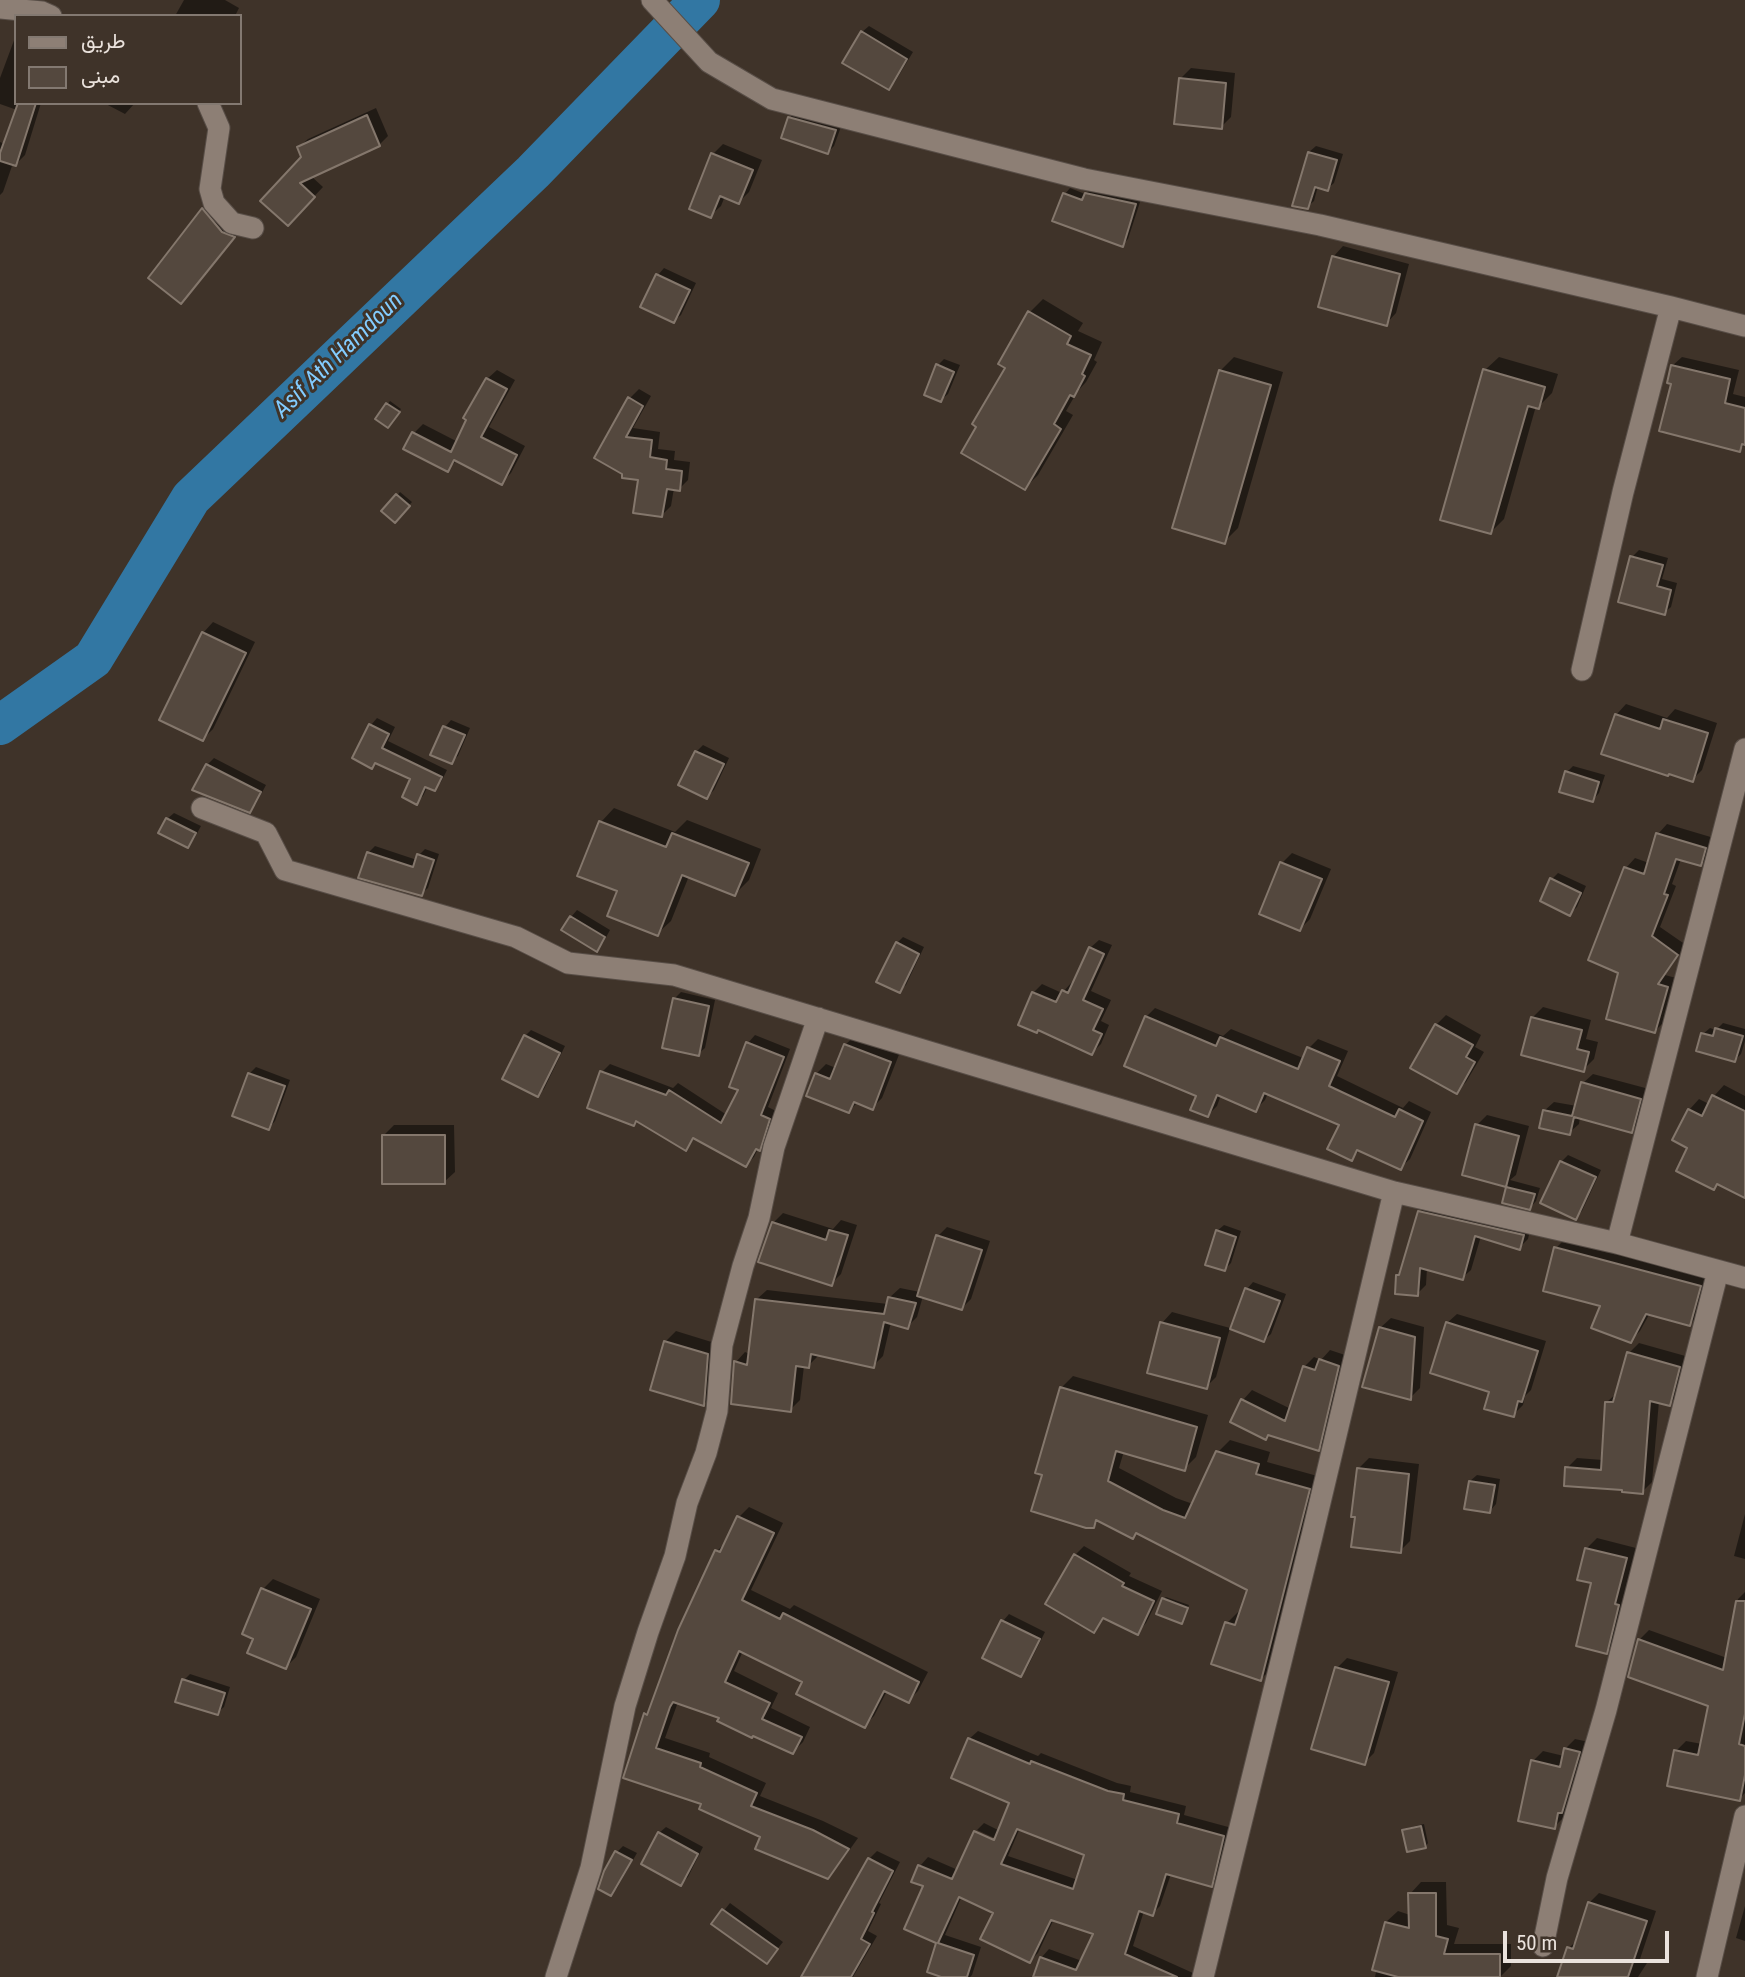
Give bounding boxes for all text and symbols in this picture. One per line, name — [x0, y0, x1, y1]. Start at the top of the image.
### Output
legend — [14, 14, 242, 105]
text: طريق — [81, 29, 126, 53]
text: مبنى — [81, 64, 120, 88]
water label: Asif Ath Hamdoun — [269, 287, 409, 425]
scale bar — [1507, 1918, 1673, 1962]
text: 50 m — [1516, 1931, 1557, 1955]

